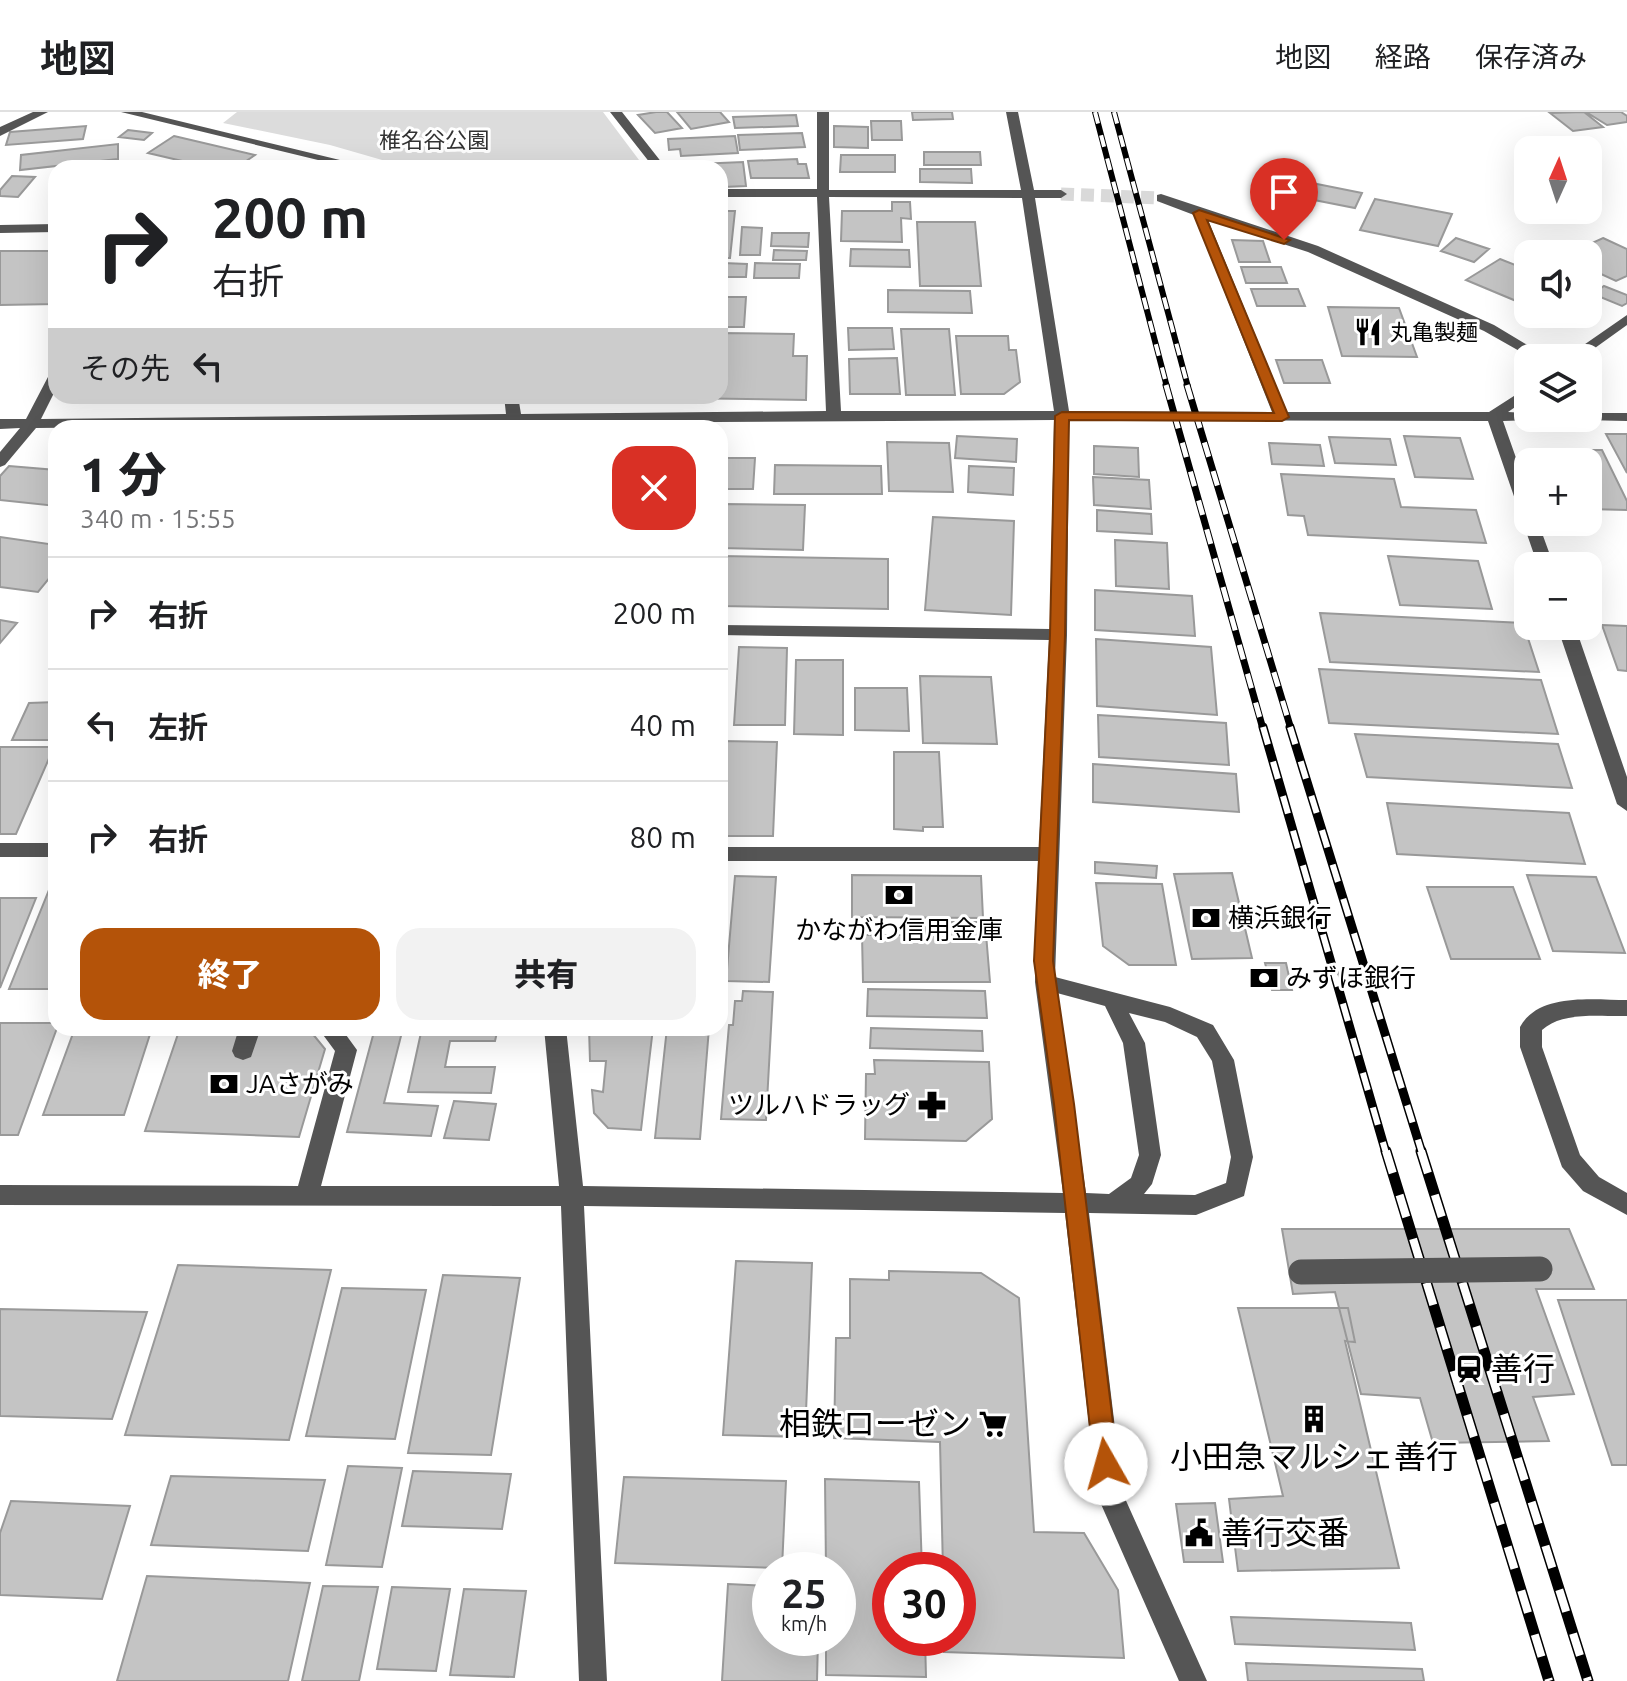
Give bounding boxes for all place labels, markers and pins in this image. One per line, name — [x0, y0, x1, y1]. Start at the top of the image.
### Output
pin — [1250, 158, 1318, 240]
restaurant icon: 丸亀製麺 — [1353, 317, 1383, 347]
place label: 丸亀製麺 — [1390, 319, 1478, 344]
bank icon: かながわ信用金庫 — [884, 880, 914, 910]
bank icon: 横浜銀行 — [1191, 903, 1221, 933]
place label: 横浜銀行 — [1228, 903, 1332, 932]
place label: かながわ信用金庫 — [795, 915, 1003, 944]
bank icon: みずほ銀行 — [1249, 963, 1279, 993]
place label: みずほ銀行 — [1286, 963, 1416, 992]
bank icon: JAさがみ — [209, 1069, 239, 1099]
place label: JAさがみ — [246, 1069, 354, 1098]
place label: ツルハドラッグ — [728, 1090, 910, 1119]
pharmacy icon: ツルハドラッグ — [917, 1090, 947, 1120]
place label: 善行 — [1491, 1350, 1555, 1386]
station icon: 善行 — [1454, 1354, 1484, 1384]
building icon: 小田急マルシェ善行 — [1299, 1404, 1329, 1434]
place label: 相鉄ローゼン — [779, 1405, 971, 1441]
supermarket icon: 相鉄ローゼン — [978, 1409, 1008, 1439]
place label: 小田急マルシェ善行 — [1170, 1438, 1458, 1474]
place label: 善行交番 — [1221, 1514, 1349, 1550]
public building icon: 善行交番 — [1184, 1518, 1214, 1548]

